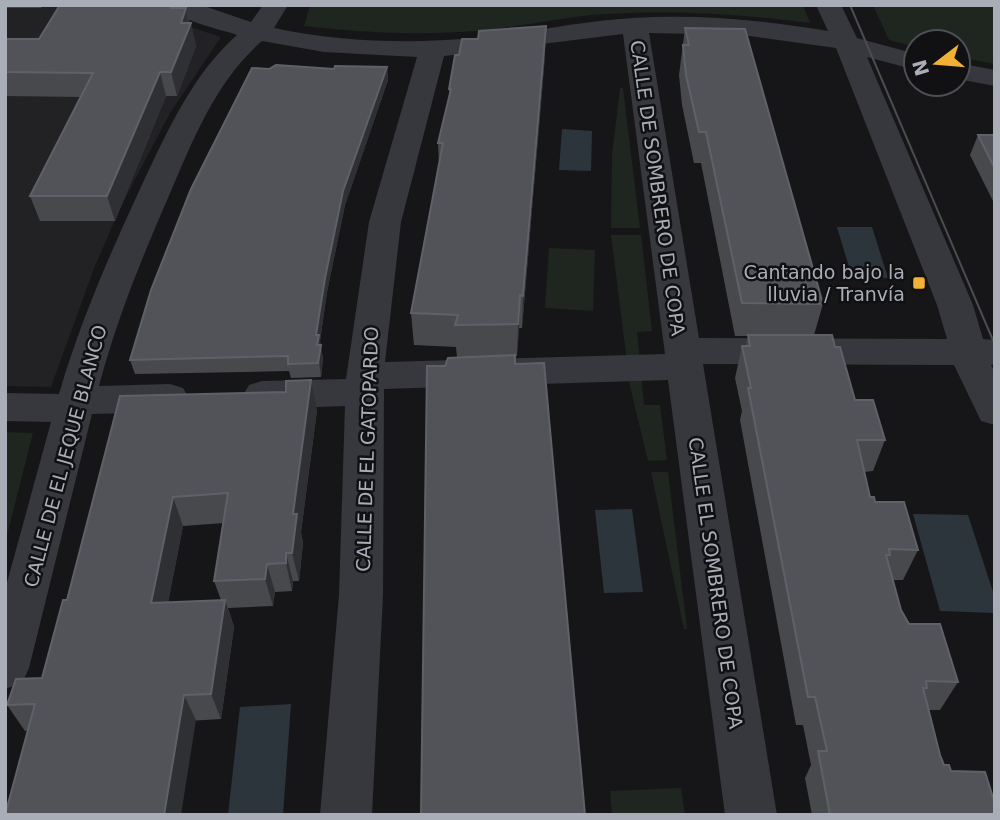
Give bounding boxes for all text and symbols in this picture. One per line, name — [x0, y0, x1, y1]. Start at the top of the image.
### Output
north arrow — [902, 28, 972, 98]
street label: CALLE DE SOMBRERO DE COPA — [626, 39, 690, 337]
text: N — [908, 57, 933, 78]
place label: Cantando bajo la lluvia / Tranvía — [744, 261, 905, 305]
marker: Cantando bajo la lluvia / Tranvía — [911, 275, 927, 291]
street label: CALLE DE EL JEQUE BLANCO — [19, 322, 111, 590]
street label: CALLE DE EL GATOPARDO — [352, 326, 382, 572]
street label: CALLE EL SOMBRERO DE COPA — [685, 436, 747, 730]

